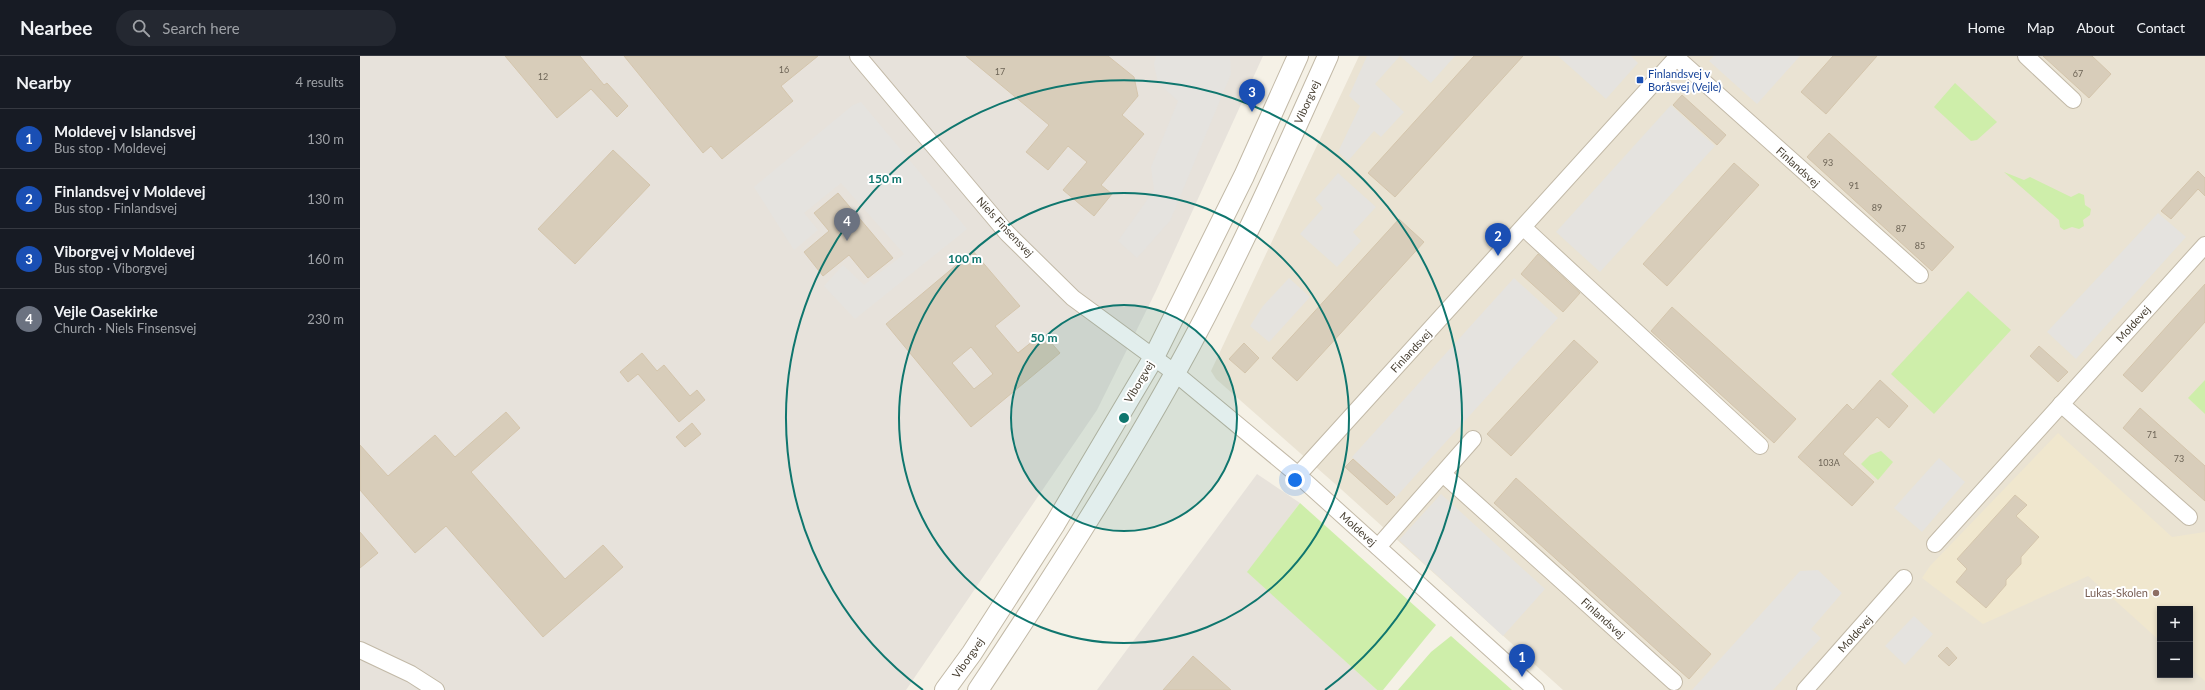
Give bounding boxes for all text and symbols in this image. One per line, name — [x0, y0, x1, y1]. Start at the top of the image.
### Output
search box — [116, 10, 396, 46]
text: Nearbee — [20, 16, 92, 39]
icon: search — [130, 17, 152, 39]
text: Search here — [162, 19, 240, 37]
text: Home — [1967, 19, 2005, 36]
text: Map — [2027, 19, 2054, 36]
text: About — [2076, 19, 2114, 36]
text: Contact — [2136, 19, 2185, 36]
house number: 16 — [779, 64, 789, 75]
house number: 17 — [995, 66, 1005, 77]
place label: Finlandsvej v Boråsvej (Vejle) — [1648, 67, 1721, 93]
house number: 67 — [2073, 68, 2083, 79]
house number: 12 — [538, 71, 548, 82]
text: Nearby — [16, 72, 71, 93]
text: 4 results — [296, 74, 344, 90]
marker: Finlandsvej v Boråsvej (Vejle) — [1635, 75, 1645, 85]
street label: Viborgvej — [1291, 78, 1322, 125]
pin: 3 — [1239, 79, 1265, 112]
text: Moldevej v Islandsvej — [54, 122, 196, 140]
text: 1 — [25, 131, 33, 147]
text: 130 m — [307, 131, 344, 147]
text: Bus stop · Moldevej — [54, 140, 166, 156]
street label: Finlandsvej — [1774, 144, 1823, 190]
house number: 93 — [1823, 157, 1833, 168]
text: 150 m — [868, 171, 902, 186]
house number: 91 — [1849, 180, 1859, 191]
text: Finlandsvej v Moldevej — [54, 182, 206, 200]
text: 2 — [25, 191, 33, 207]
text: 130 m — [307, 191, 344, 207]
street label: Niels Finsensvej — [974, 194, 1037, 260]
text: Bus stop · Finlandsvej — [54, 200, 177, 216]
house number: 89 — [1872, 202, 1882, 213]
pin: 4 — [834, 208, 860, 241]
pin: 2 — [1485, 223, 1511, 256]
house number: 87 — [1896, 223, 1906, 234]
house number: 85 — [1915, 240, 1925, 251]
text: Viborgvej v Moldevej — [54, 242, 195, 260]
text: 3 — [25, 251, 33, 267]
text: 160 m — [307, 251, 344, 267]
text: 100 m — [948, 251, 982, 266]
text: Bus stop · Viborgvej — [54, 260, 167, 276]
text: Vejle Oasekirke — [54, 302, 158, 320]
street label: Moldevej — [2113, 302, 2153, 345]
text: 4 — [25, 311, 33, 327]
text: 230 m — [307, 311, 344, 327]
text: Church · Niels Finsensvej — [54, 320, 196, 336]
street label: Finlandsvej — [1387, 326, 1434, 375]
text: 50 m — [1031, 330, 1057, 345]
street label: Viborgvej — [1121, 358, 1156, 405]
centre of rings — [1117, 411, 1131, 425]
house number: 71 — [2147, 429, 2157, 440]
house number: 73 — [2174, 453, 2184, 464]
house number: 103A — [1818, 457, 1841, 468]
your location — [1285, 470, 1305, 490]
street label: Moldevej — [1337, 509, 1380, 549]
place label: Lukas-Skolen — [2085, 586, 2148, 599]
marker: Lukas-Skolen — [2151, 588, 2161, 598]
street label: Finlandsvej — [1579, 595, 1628, 641]
map controls — [2157, 606, 2193, 678]
button: + — [2157, 606, 2193, 642]
street label: Moldevej — [1835, 612, 1875, 655]
street label: Viborgvej — [949, 635, 986, 680]
button: − — [2157, 642, 2193, 678]
pin: 1 — [1509, 644, 1535, 677]

